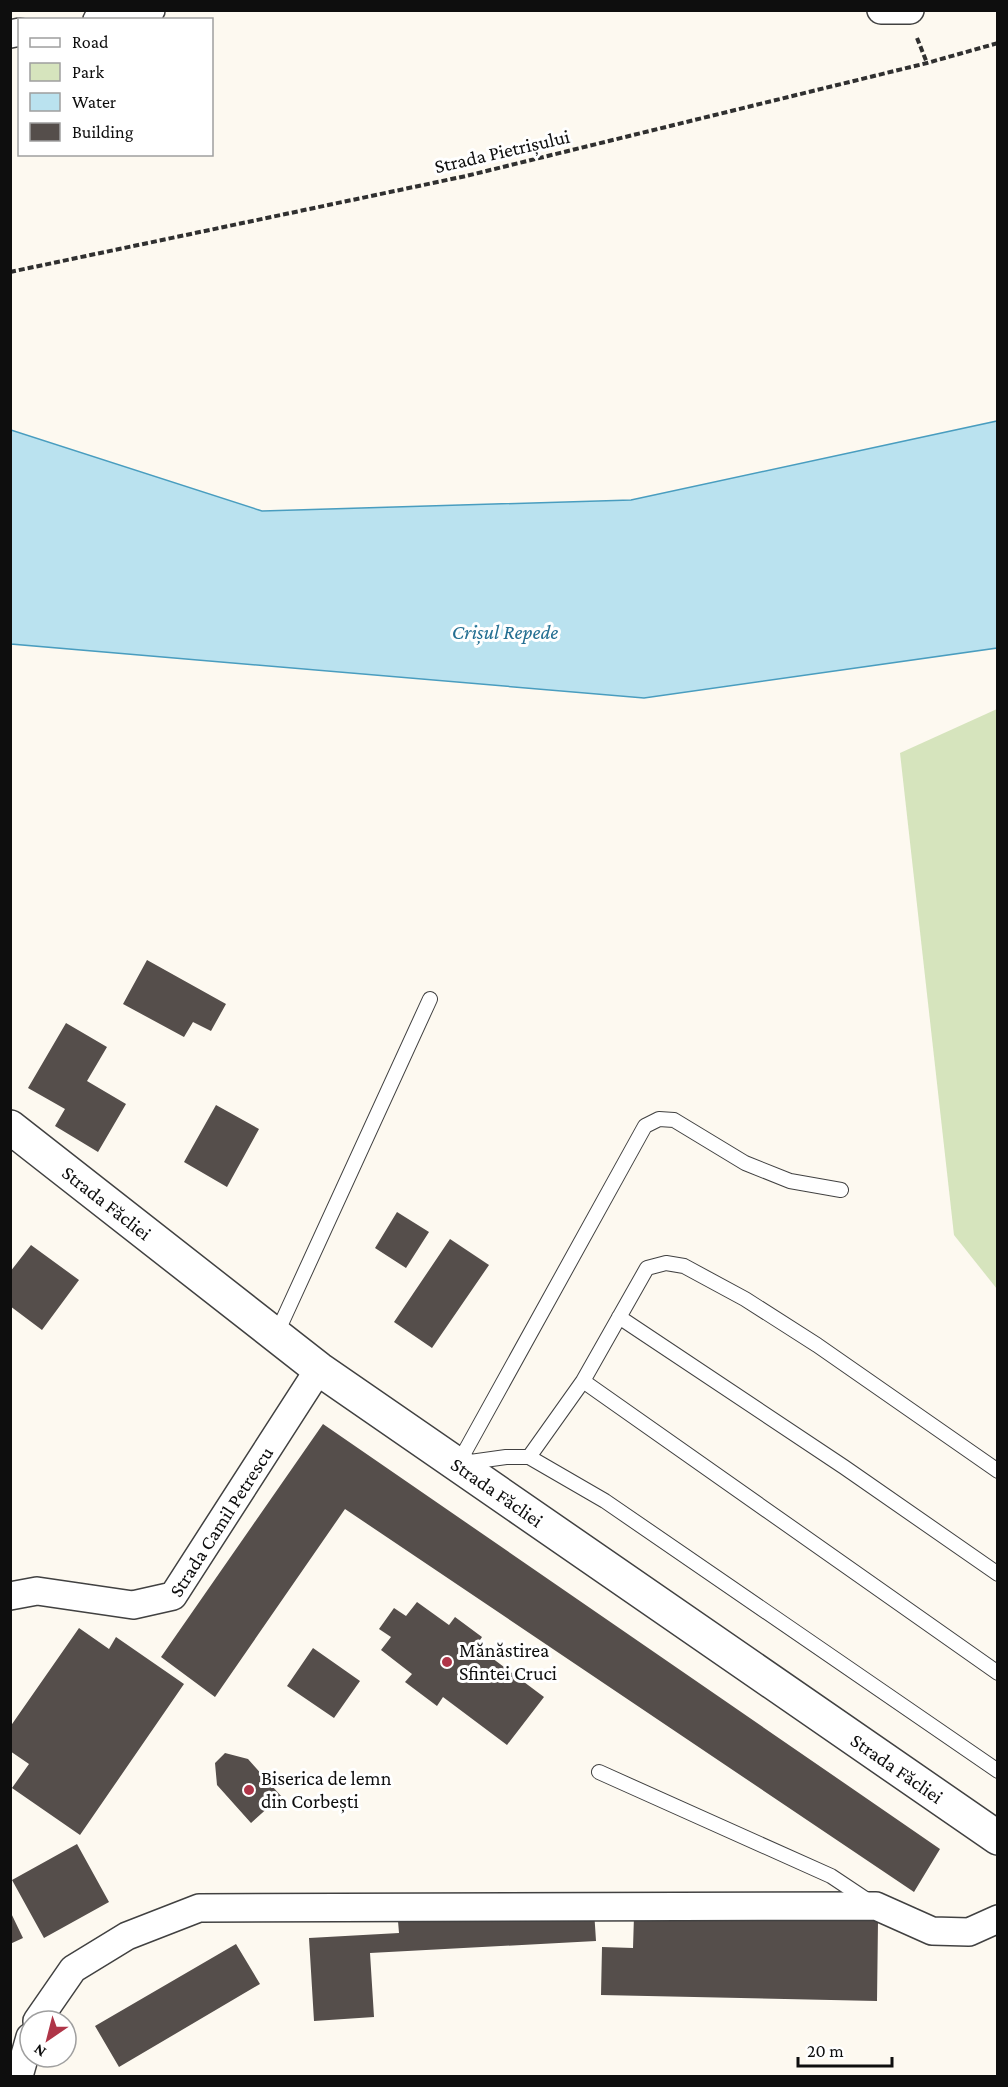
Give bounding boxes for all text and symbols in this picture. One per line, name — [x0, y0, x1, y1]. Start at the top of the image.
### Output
legend — [18, 18, 213, 156]
text: Road — [72, 32, 109, 52]
text: Park — [72, 62, 104, 82]
text: Water — [72, 92, 117, 112]
text: Building — [72, 122, 134, 142]
street label: Strada Pietrișului — [432, 125, 572, 179]
water label: Crișul Repede — [452, 620, 558, 645]
street label: Strada Făcliei — [58, 1161, 156, 1244]
street label: Strada Camil Petrescu — [165, 1442, 277, 1601]
street label: Strada Făcliei — [447, 1453, 547, 1531]
place label: Mănăstirea Sfintei Cruci — [459, 1639, 557, 1684]
marker: Mănăstirea Sfintei Cruci — [440, 1655, 454, 1669]
street label: Strada Făcliei — [847, 1729, 947, 1808]
place label: Biserica de lemn din Corbești — [261, 1767, 392, 1814]
marker: Biserica de lemn din Corbești — [242, 1783, 256, 1797]
north arrow — [18, 2009, 78, 2069]
scale bar — [798, 2030, 892, 2068]
text: N — [30, 2041, 49, 2061]
text: 20 m — [807, 2041, 844, 2061]

